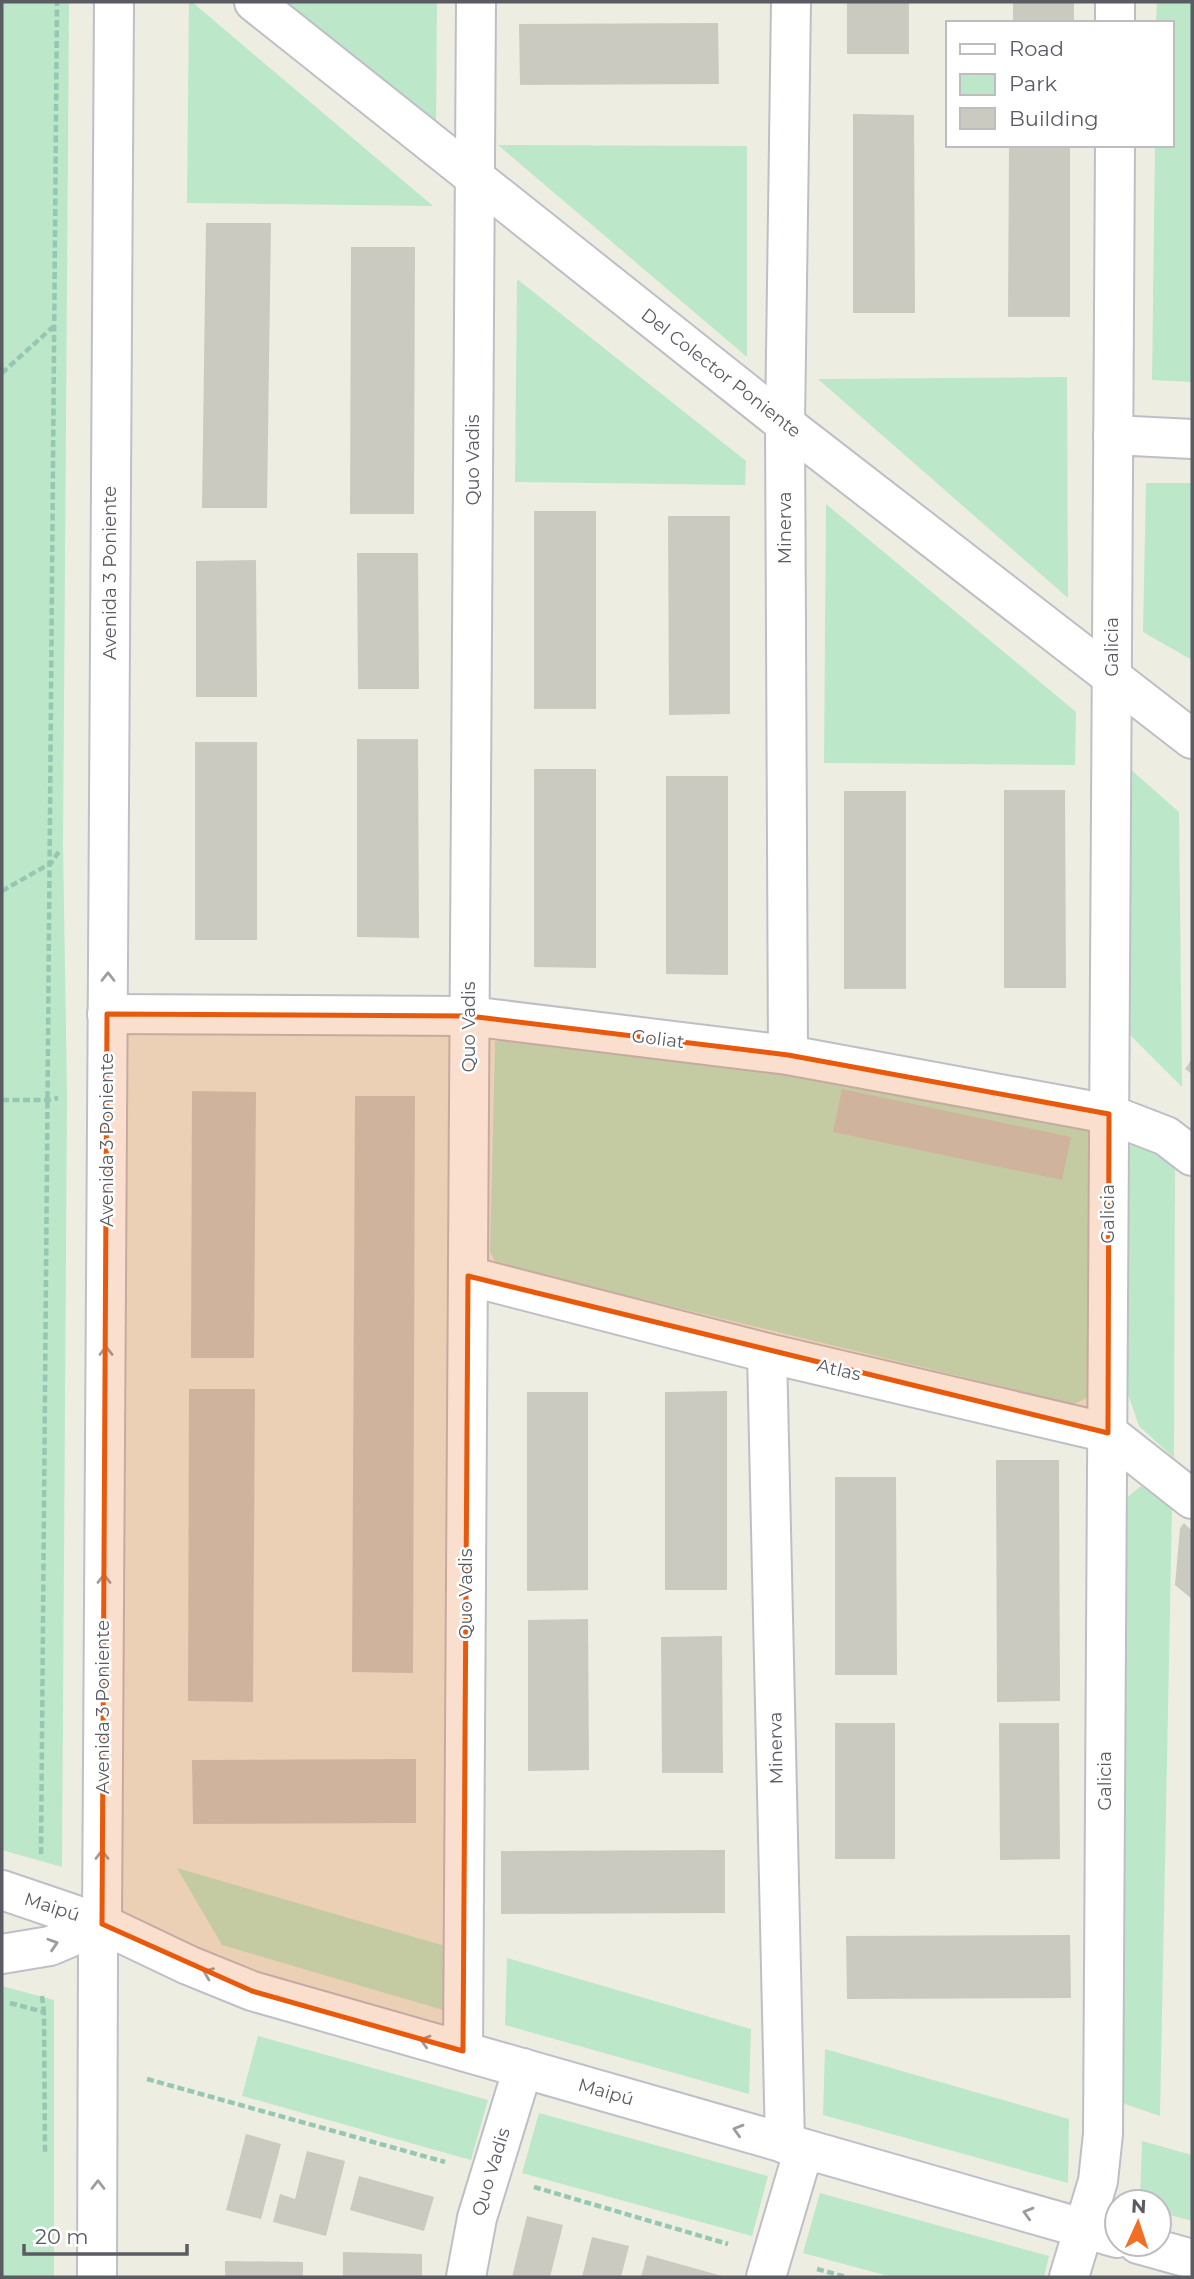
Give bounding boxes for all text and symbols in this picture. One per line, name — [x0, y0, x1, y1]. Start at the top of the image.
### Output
legend — [946, 21, 1173, 147]
text: Road — [1009, 36, 1064, 61]
text: Park — [1009, 71, 1057, 96]
text: Building — [1009, 106, 1099, 131]
street label: Del Colector Poniente — [637, 304, 805, 442]
street label: Quo Vadis — [462, 414, 484, 506]
street label: Avenida 3 Poniente — [99, 486, 121, 660]
street label: Minerva — [774, 492, 796, 564]
street label: Galicia — [1101, 617, 1123, 677]
one-way arrow — [100, 971, 116, 982]
street label: Quo Vadis — [458, 981, 480, 1073]
street label: Goliat — [630, 1025, 686, 1053]
street label: Avenida 3 Poniente — [96, 1053, 118, 1227]
street label: Galicia — [1097, 1184, 1119, 1244]
one-way arrow — [98, 1346, 113, 1357]
street label: Atlas — [815, 1354, 863, 1386]
street label: Quo Vadis — [455, 1548, 477, 1640]
one-way arrow — [96, 1573, 112, 1584]
street label: Avenida 3 Poniente — [92, 1620, 114, 1794]
street label: Minerva — [764, 1712, 788, 1784]
street label: Galicia — [1094, 1751, 1116, 1811]
one-way arrow — [94, 1850, 110, 1860]
street label: Maipú — [22, 1888, 82, 1926]
one-way arrow — [47, 1937, 59, 1952]
one-way arrow — [203, 1968, 215, 1982]
one-way arrow — [420, 2034, 432, 2049]
street label: Maipú — [576, 2074, 636, 2110]
one-way arrow — [733, 2124, 745, 2139]
street label: Quo Vadis — [467, 2125, 515, 2219]
one-way arrow — [90, 2179, 106, 2189]
north arrow — [1103, 2188, 1173, 2258]
text: N — [1131, 2195, 1147, 2218]
one-way arrow — [1022, 2206, 1034, 2221]
scale bar — [24, 2212, 187, 2256]
text: 20 m — [35, 2224, 89, 2249]

